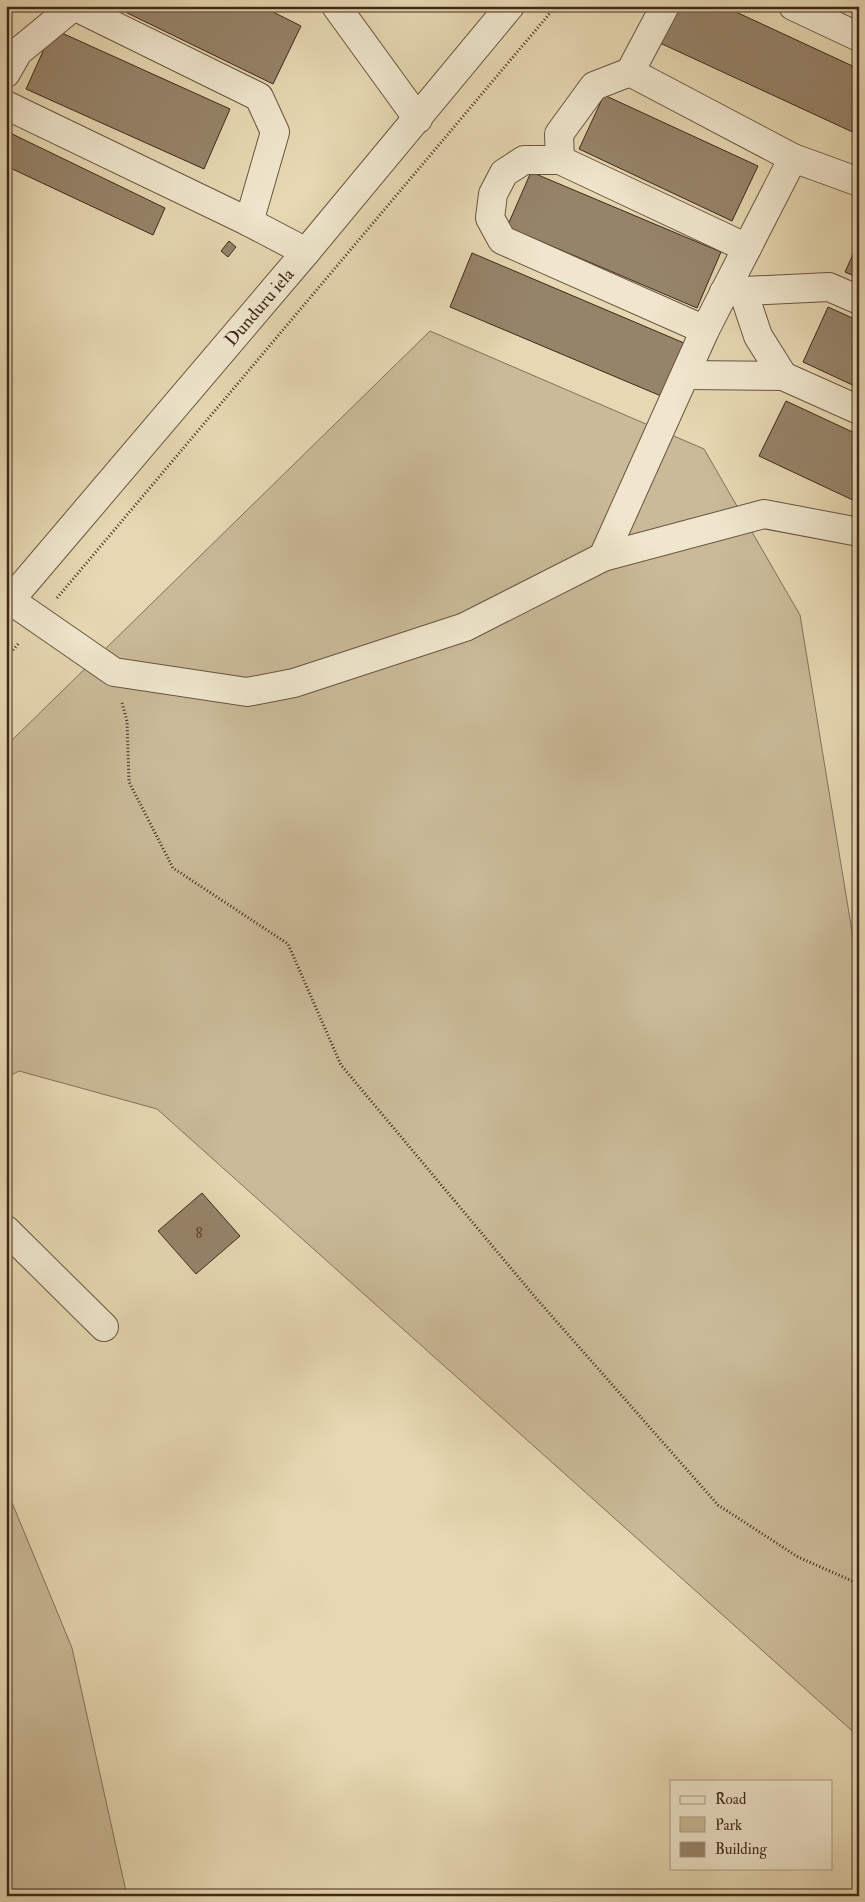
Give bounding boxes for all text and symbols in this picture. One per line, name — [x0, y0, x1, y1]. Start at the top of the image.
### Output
street label: Dunduru iela — [220, 263, 299, 351]
house number: 8 — [195, 1224, 203, 1243]
legend — [670, 1780, 832, 1870]
text: Road — [715, 1790, 747, 1809]
text: Park — [715, 1816, 742, 1835]
text: Building — [715, 1840, 767, 1859]

